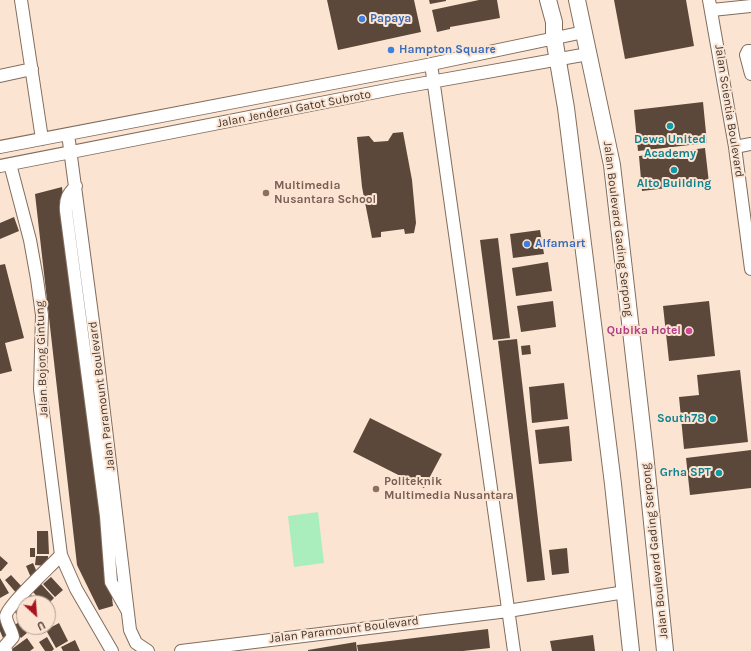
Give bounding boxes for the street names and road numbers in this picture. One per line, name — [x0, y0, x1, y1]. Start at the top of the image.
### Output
street label: Jalan Scientia Boulevard — [711, 44, 747, 178]
street label: Jalan Jenderal Gatot Subroto — [216, 87, 372, 131]
street label: Jalan Boulevard Gading Serpong — [600, 141, 636, 317]
street label: Jalan Bojong Gintung — [33, 300, 51, 418]
street label: Jalan Paramount Boulevard — [86, 321, 118, 471]
street label: Jalan Boulevard Gading Serpong — [639, 462, 671, 640]
street label: Jalan Paramount Boulevard — [269, 614, 419, 646]

